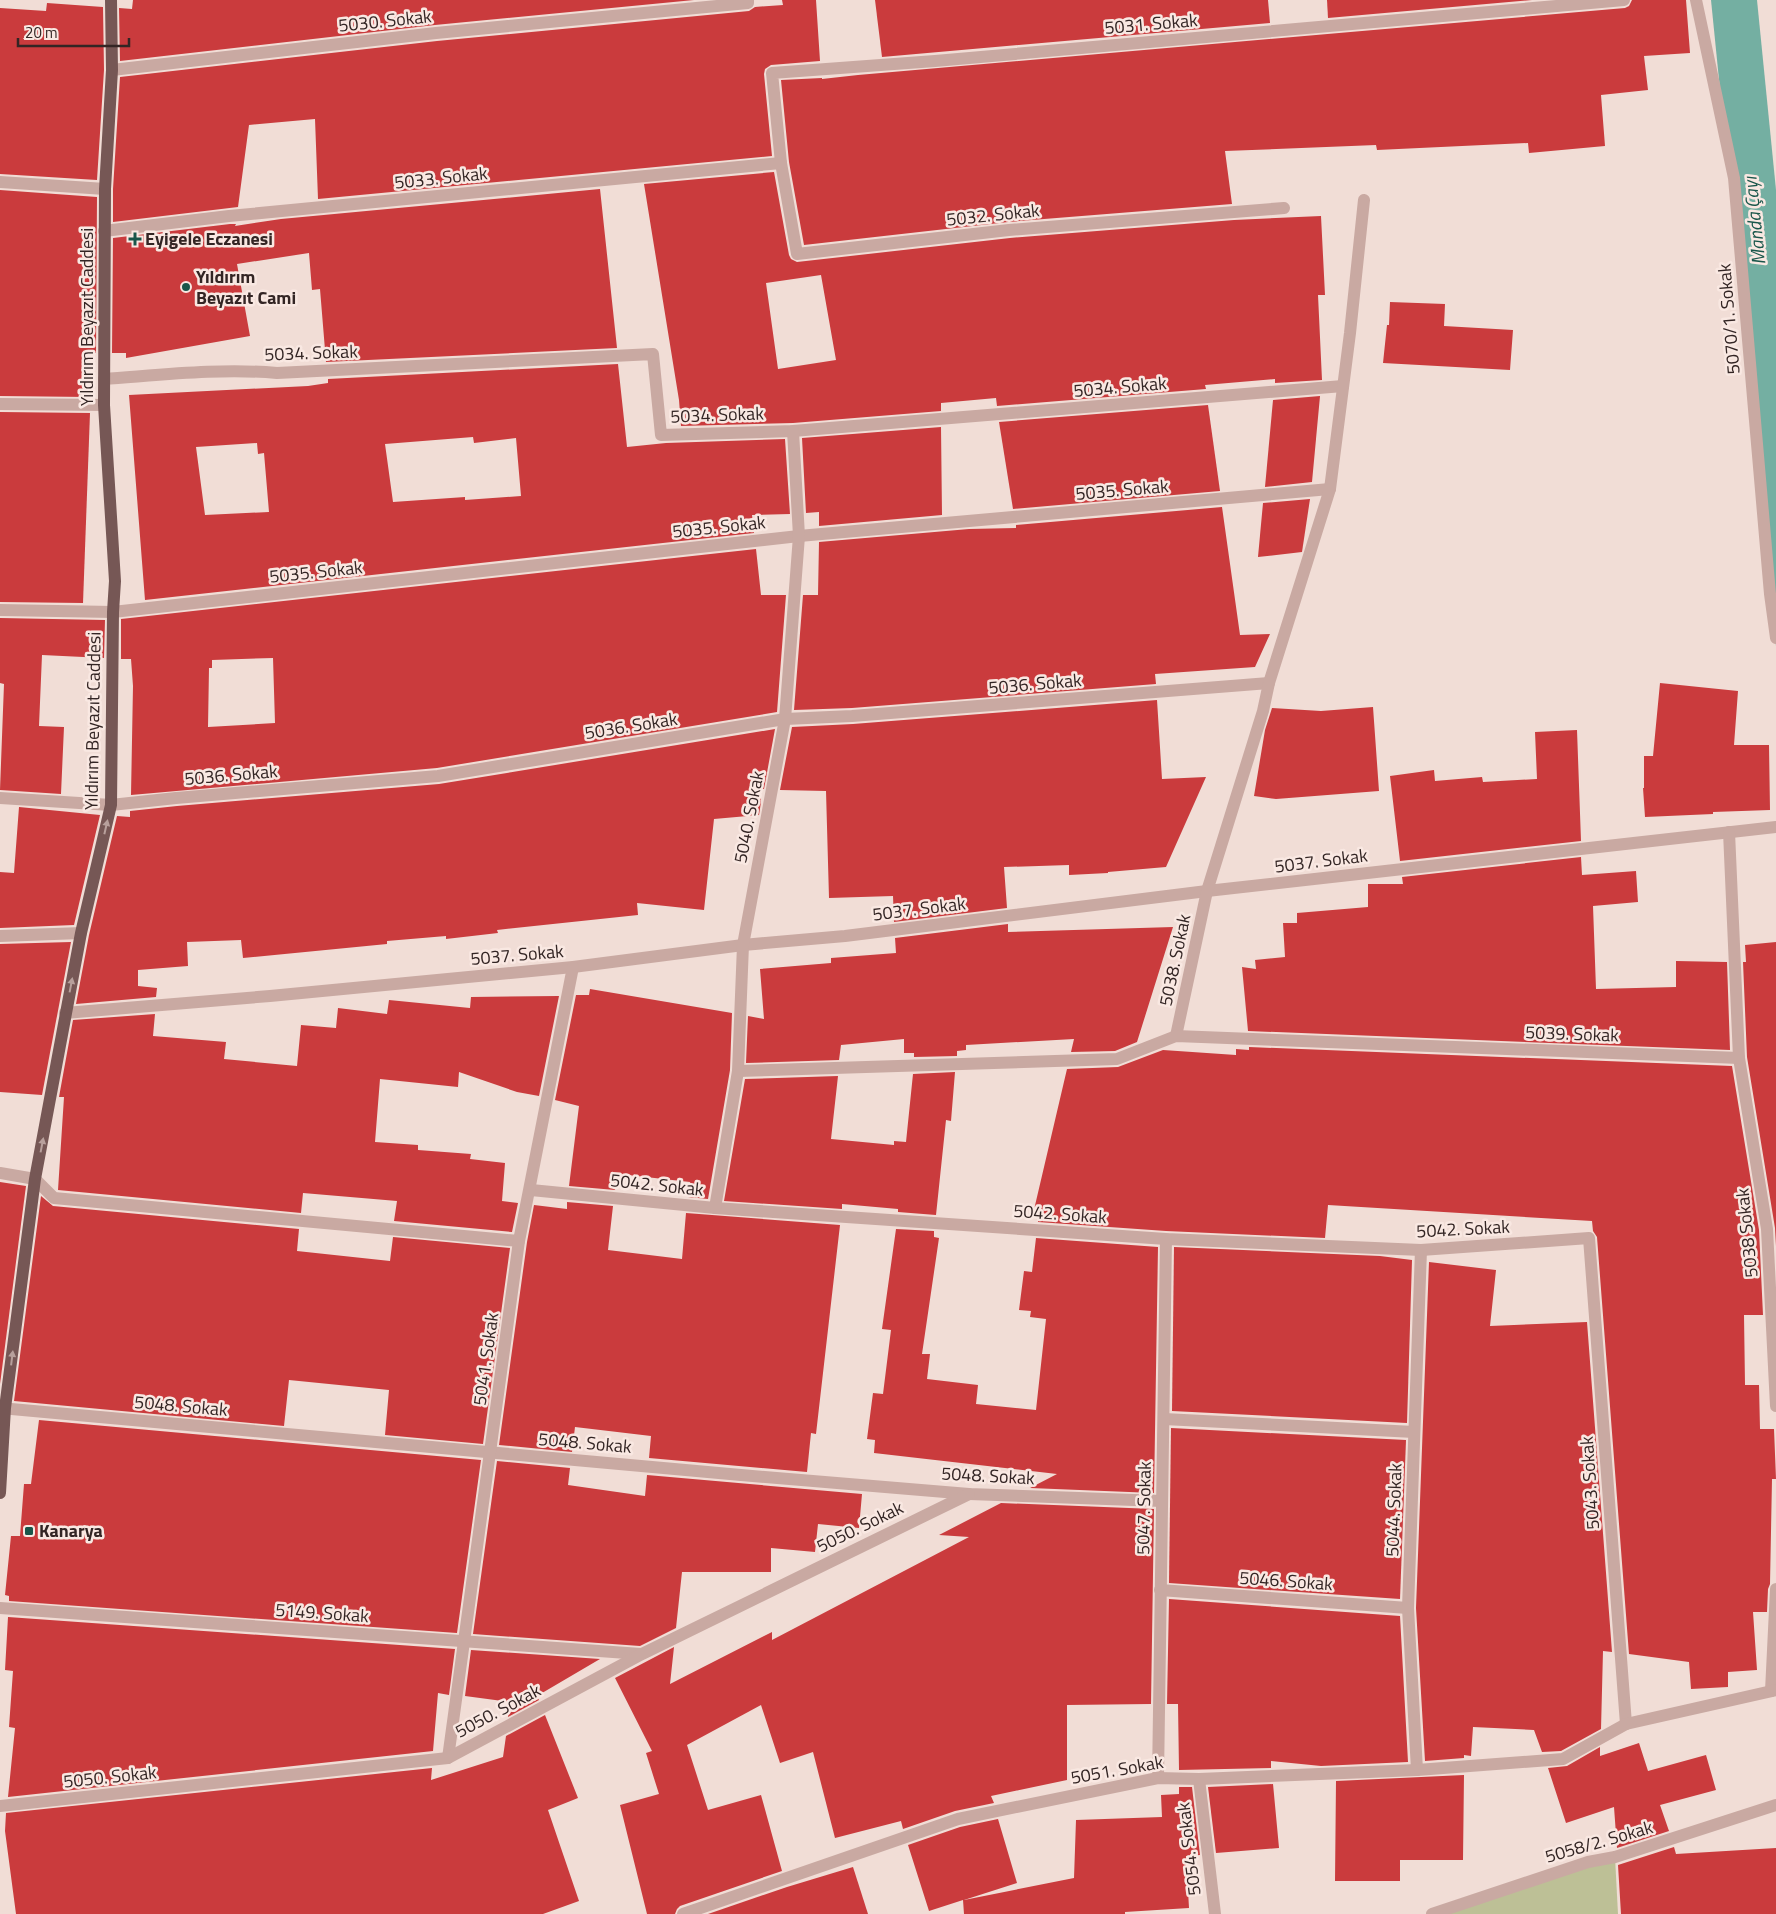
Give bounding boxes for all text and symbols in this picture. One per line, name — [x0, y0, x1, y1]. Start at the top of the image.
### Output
street label: 5030. Sokak — [337, 2, 433, 39]
street label: 5031. Sokak — [1103, 6, 1199, 41]
scale bar — [18, 15, 129, 47]
text: 20 m — [25, 21, 58, 44]
street label: 5033. Sokak — [393, 159, 489, 196]
water label: Manda Çayı — [1734, 175, 1773, 266]
street label: 5032. Sokak — [945, 196, 1041, 233]
place label: Eyigele Eczanesi — [145, 225, 273, 252]
street label: Yıldırım Beyazıt Caddesi — [73, 228, 100, 406]
marker: Eyigele Eczanesi — [129, 233, 141, 245]
street label: 5070/1. Sokak — [1710, 262, 1747, 376]
place label: Yıldırım Beyazıt Cami — [196, 263, 296, 311]
marker: Yıldırım Beyazıt Cami — [180, 281, 192, 293]
street label: 5034. Sokak — [264, 337, 359, 368]
street label: 5034. Sokak — [1072, 369, 1168, 404]
street label: 5034. Sokak — [670, 399, 765, 430]
street label: 5035. Sokak — [1074, 472, 1170, 507]
street label: 5035. Sokak — [671, 508, 767, 545]
street label: 5035. Sokak — [268, 553, 364, 590]
street label: Yıldırım Beyazıt Caddesi — [77, 631, 108, 810]
street label: 5036. Sokak — [987, 666, 1083, 701]
street label: 5036. Sokak — [583, 705, 680, 746]
street label: 5036. Sokak — [183, 757, 279, 792]
street label: 5040. Sokak — [726, 768, 771, 865]
one-way arrow — [102, 819, 110, 834]
street label: 5037. Sokak — [1273, 841, 1369, 880]
street label: 5037. Sokak — [871, 889, 967, 928]
street label: 5038. Sokak — [1152, 911, 1198, 1009]
street label: 5037. Sokak — [469, 937, 565, 972]
one-way arrow — [67, 977, 75, 993]
street label: 5039. Sokak — [1525, 1018, 1620, 1049]
one-way arrow — [38, 1137, 46, 1152]
street label: 5042. Sokak — [609, 1166, 705, 1203]
street label: 5038 Sokak — [1728, 1187, 1765, 1279]
street label: 5042. Sokak — [1012, 1197, 1108, 1230]
street label: 5042. Sokak — [1416, 1213, 1511, 1244]
street label: 5041. Sokak — [466, 1310, 505, 1407]
one-way arrow — [8, 1349, 16, 1365]
street label: 5048. Sokak — [133, 1388, 229, 1423]
street label: 5048. Sokak — [537, 1425, 633, 1460]
street label: 5043. Sokak — [1573, 1435, 1606, 1531]
street label: 5048. Sokak — [941, 1460, 1036, 1491]
street label: 5047. Sokak — [1129, 1461, 1158, 1555]
street label: 5044. Sokak — [1378, 1462, 1409, 1557]
street label: 5050. Sokak — [812, 1494, 908, 1559]
place label: Kanarya — [39, 1517, 103, 1544]
marker: Kanarya — [23, 1525, 35, 1537]
street label: 5046. Sokak — [1238, 1564, 1334, 1597]
street label: 5149. Sokak — [274, 1596, 370, 1629]
street label: 5050. Sokak — [450, 1676, 546, 1744]
street label: 5051. Sokak — [1068, 1748, 1166, 1791]
street label: 5050. Sokak — [62, 1758, 158, 1795]
street label: 5054. Sokak — [1169, 1801, 1208, 1897]
street label: 5058/2. Sokak — [1542, 1813, 1656, 1870]

